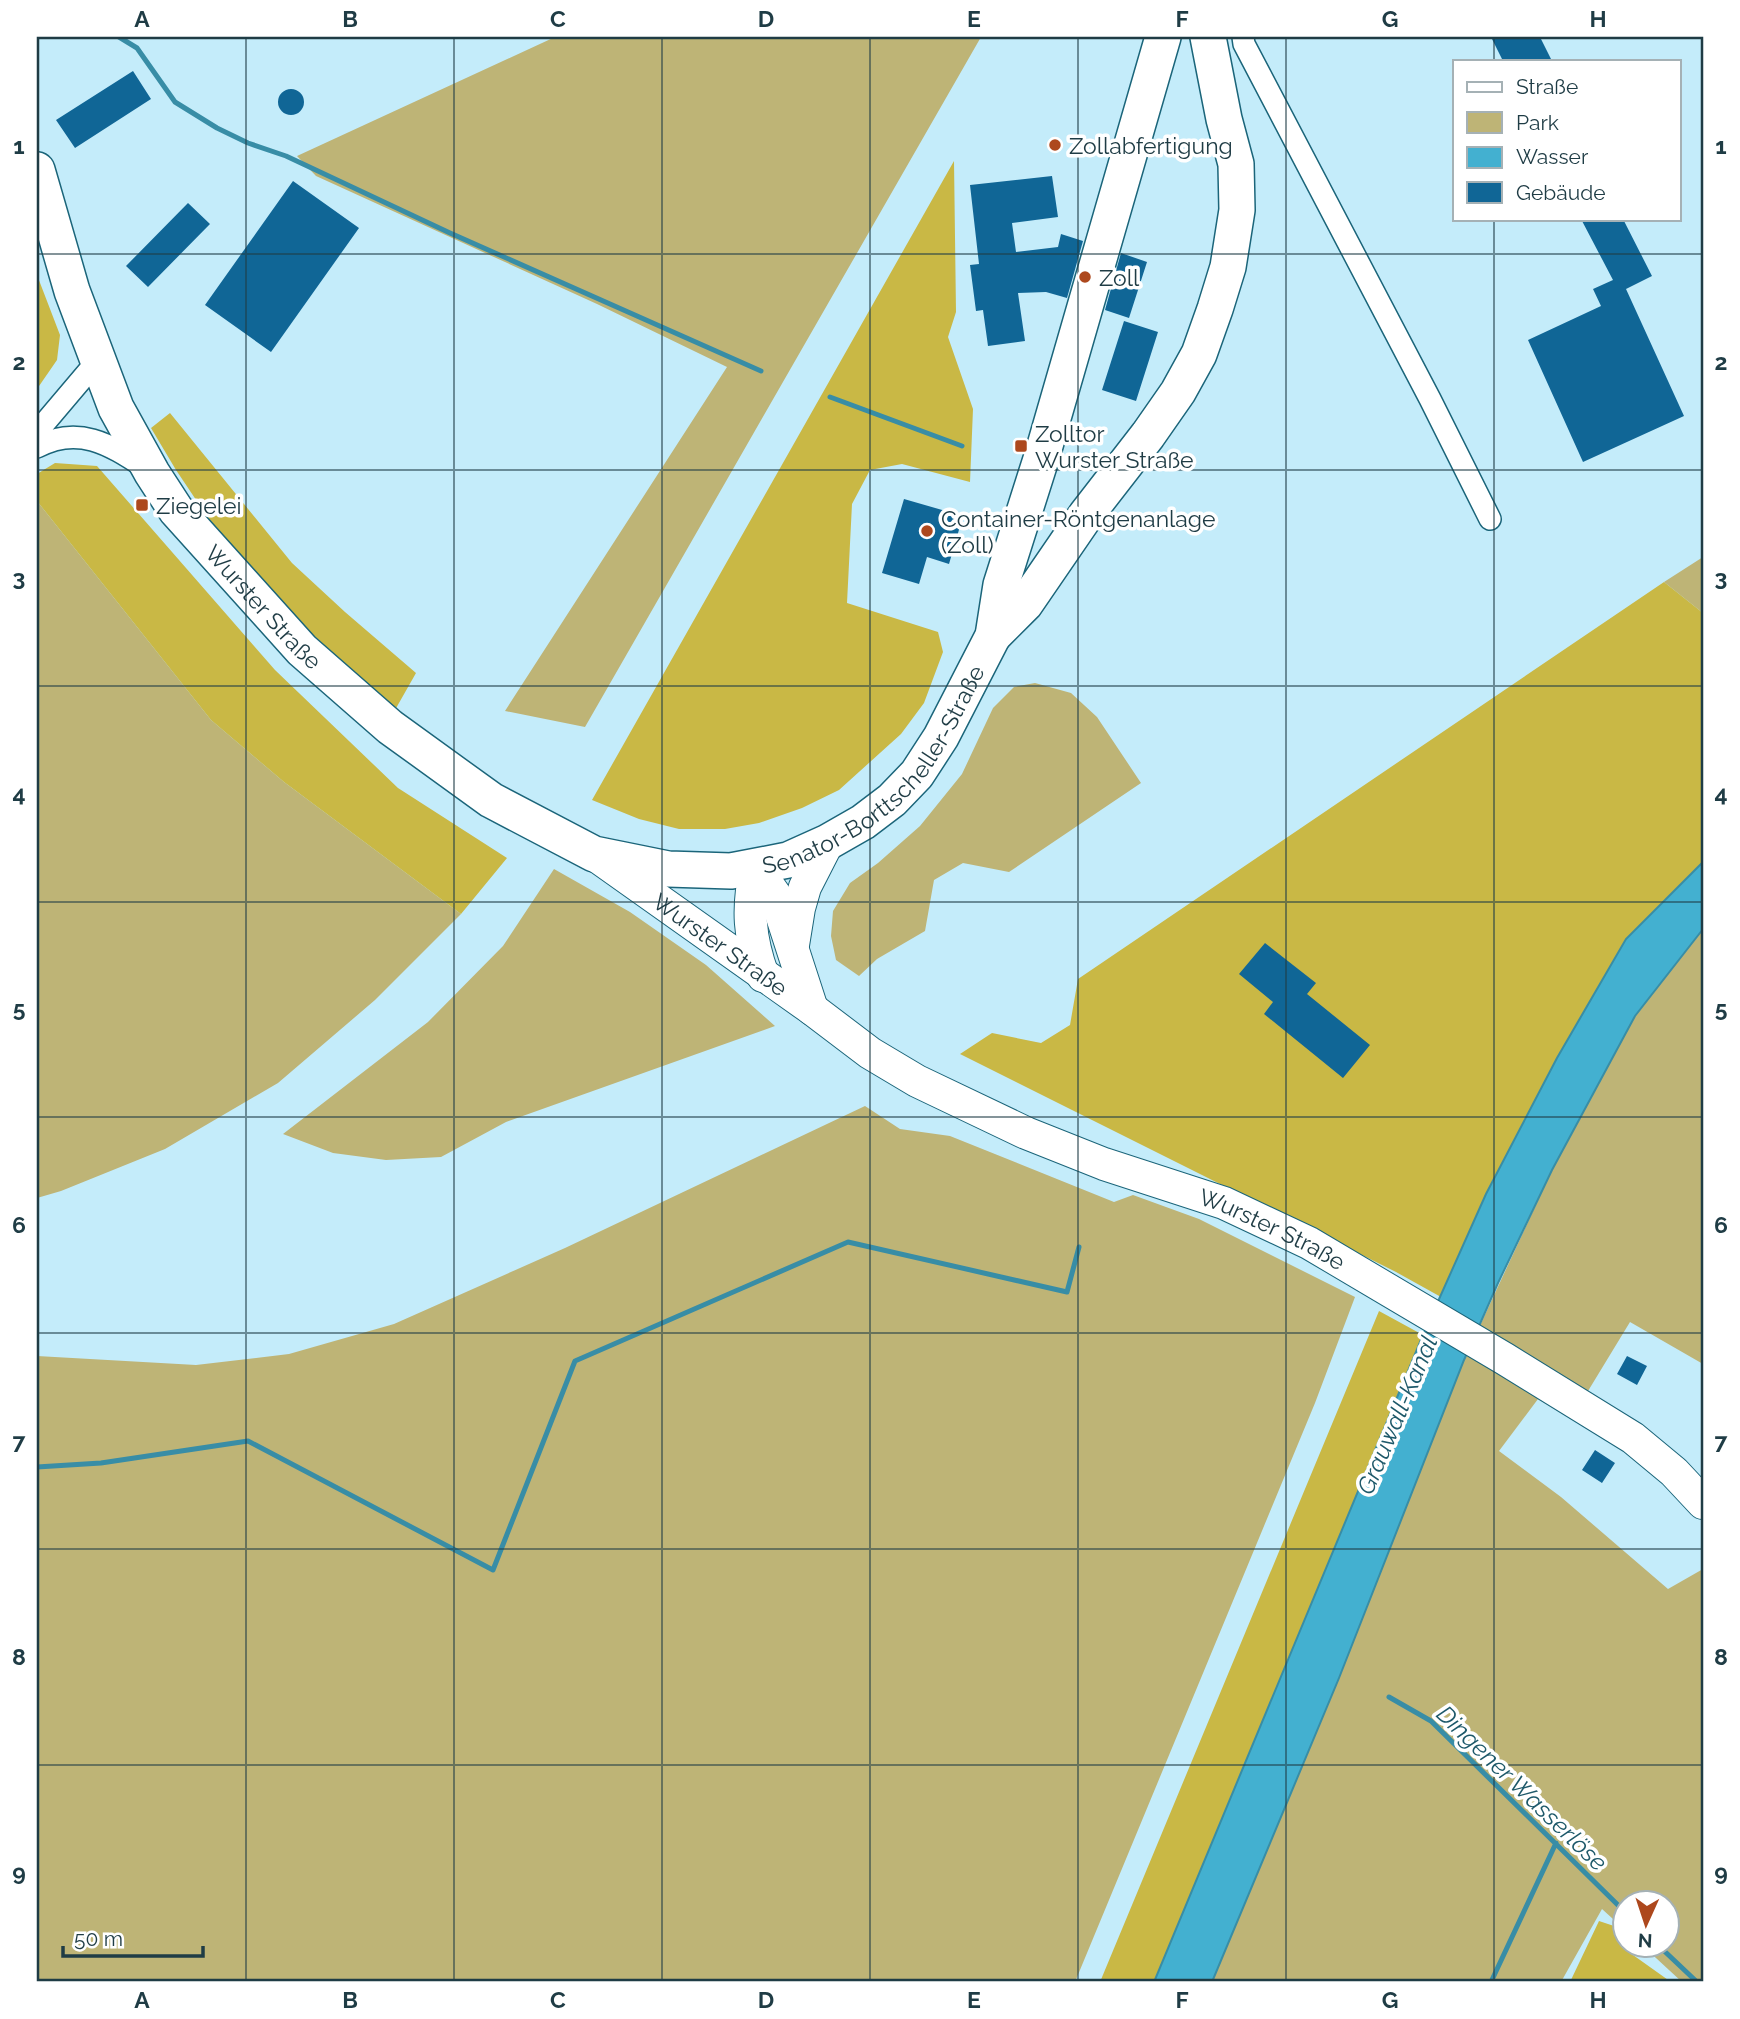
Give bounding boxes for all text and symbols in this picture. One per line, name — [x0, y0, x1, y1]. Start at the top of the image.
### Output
text: A — [134, 5, 150, 32]
text: B — [342, 5, 358, 32]
text: C — [550, 5, 566, 32]
text: D — [758, 5, 774, 32]
text: E — [967, 5, 981, 32]
text: F — [1175, 5, 1189, 32]
text: G — [1382, 5, 1398, 32]
text: H — [1589, 5, 1607, 32]
legend — [1453, 60, 1680, 220]
text: Straße — [1516, 74, 1578, 99]
text: Park — [1516, 110, 1559, 135]
text: 1 — [13, 132, 25, 159]
place label: Zollabfertigung — [1069, 132, 1233, 159]
text: 1 — [1715, 132, 1727, 159]
marker: Zollabfertigung — [1047, 137, 1063, 153]
text: Wasser — [1516, 144, 1589, 169]
text: Gebäude — [1516, 180, 1606, 205]
place label: Zoll — [1099, 264, 1140, 291]
marker: Zoll — [1077, 269, 1093, 285]
text: 2 — [13, 348, 25, 375]
text: 2 — [1715, 348, 1727, 375]
place label: Zolltor Wurster Straße — [1035, 420, 1194, 473]
marker: Zolltor Wurster Straße — [1013, 438, 1029, 454]
place label: Ziegelei — [156, 492, 241, 519]
marker: Ziegelei — [134, 497, 150, 513]
place label: Container-Röntgenanlage (Zoll) — [941, 505, 1216, 558]
marker: Container-Röntgenanlage (Zoll) — [919, 523, 935, 539]
street label: Wurster Straße — [200, 539, 327, 674]
text: 3 — [13, 564, 25, 591]
text: 3 — [1715, 564, 1727, 591]
street label: Senator-Borttscheller-Straße — [760, 660, 989, 878]
text: 4 — [12, 780, 26, 807]
text: 4 — [1714, 780, 1728, 807]
street label: Wurster Straße — [648, 887, 793, 1001]
text: 5 — [13, 995, 26, 1022]
text: 5 — [1715, 995, 1728, 1022]
street label: Wurster Straße — [1196, 1182, 1350, 1275]
text: 6 — [12, 1211, 26, 1238]
text: 6 — [1714, 1211, 1728, 1238]
water label: Grauwall-Kanal — [1351, 1331, 1443, 1499]
text: 7 — [13, 1427, 26, 1454]
text: 7 — [1715, 1427, 1728, 1454]
text: 8 — [12, 1643, 26, 1670]
text: 8 — [1714, 1643, 1728, 1670]
water label: Dingener Wasserlöse — [1431, 1699, 1613, 1877]
text: 9 — [12, 1859, 26, 1886]
text: 9 — [1714, 1859, 1728, 1886]
north arrow — [1610, 1890, 1680, 1960]
scale bar — [63, 1914, 203, 1958]
text: 50 m — [74, 1926, 123, 1951]
text: N — [1637, 1930, 1653, 1952]
text: A — [134, 1986, 150, 2013]
text: B — [342, 1986, 358, 2013]
text: C — [550, 1986, 566, 2013]
text: D — [758, 1986, 774, 2013]
text: E — [967, 1986, 981, 2013]
text: F — [1175, 1986, 1189, 2013]
text: G — [1382, 1986, 1398, 2013]
text: H — [1589, 1986, 1607, 2013]

